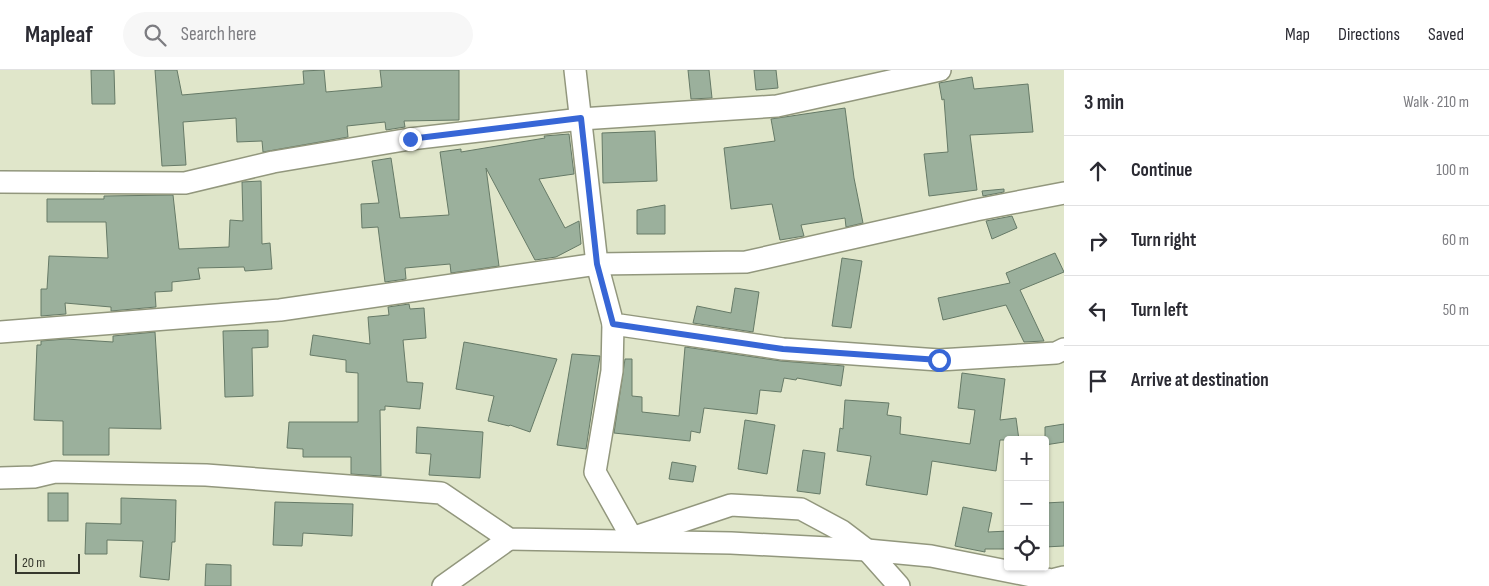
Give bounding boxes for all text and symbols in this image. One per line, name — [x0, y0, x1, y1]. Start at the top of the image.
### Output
search box — [123, 12, 473, 57]
text: Mapleaf — [25, 20, 93, 49]
icon: search — [141, 21, 169, 49]
text: Search here — [181, 23, 256, 46]
text: Map — [1285, 24, 1310, 45]
text: Directions — [1338, 24, 1400, 45]
text: Saved — [1428, 24, 1464, 45]
text: 3 min — [1084, 90, 1124, 115]
text: Walk · 210 m — [1403, 93, 1469, 112]
route end — [399, 128, 422, 151]
icon: ahead — [1084, 157, 1112, 185]
text: Continue — [1131, 159, 1192, 182]
text: 100 m — [1436, 161, 1469, 180]
icon: right — [1084, 227, 1112, 255]
text: Turn right — [1131, 229, 1196, 252]
text: 60 m — [1442, 231, 1469, 250]
icon: left — [1084, 297, 1112, 325]
text: Turn left — [1131, 299, 1188, 322]
text: 50 m — [1443, 301, 1469, 320]
route start — [928, 349, 951, 372]
icon: arrive — [1084, 367, 1112, 395]
text: Arrive at destination — [1131, 369, 1269, 392]
map controls — [1004, 436, 1049, 571]
button: + — [1004, 436, 1049, 481]
button: − — [1004, 481, 1049, 526]
button: locate — [1004, 526, 1049, 571]
scale bar — [15, 551, 80, 574]
text: 20 m — [22, 554, 45, 571]

